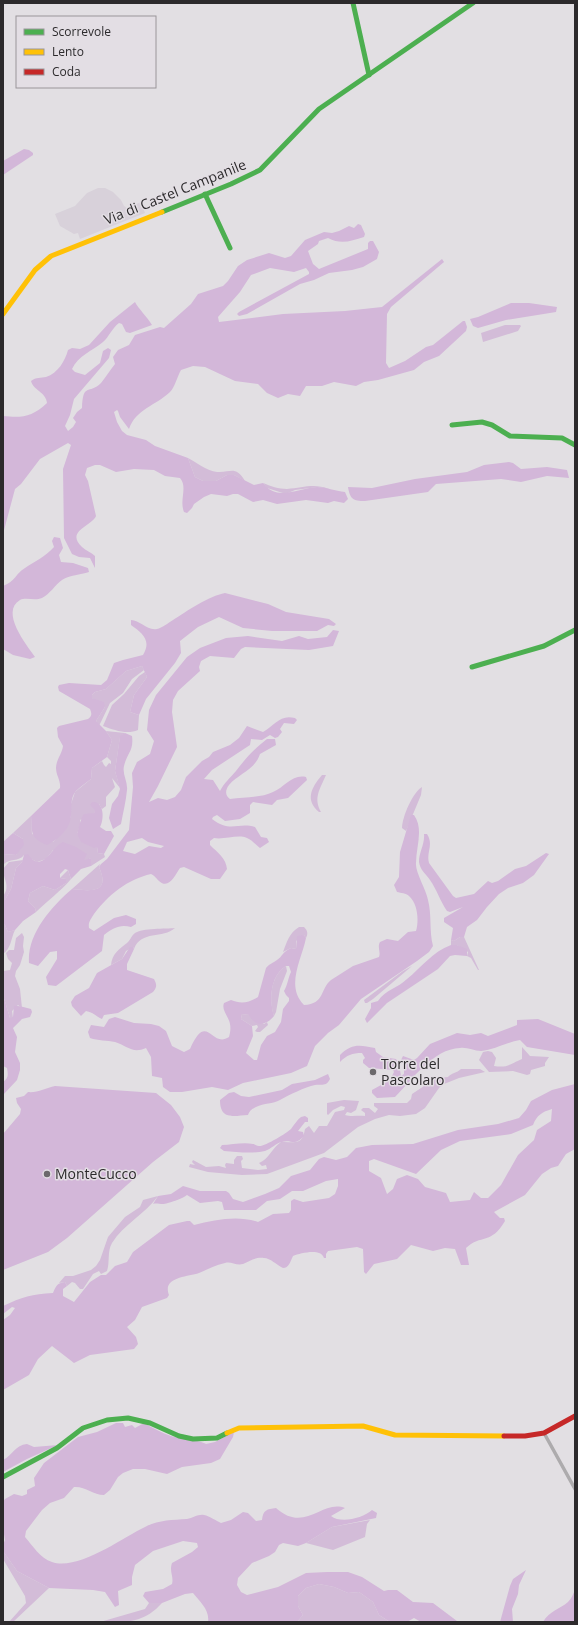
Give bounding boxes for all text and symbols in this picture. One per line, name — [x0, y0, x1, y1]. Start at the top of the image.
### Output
legend — [16, 16, 156, 88]
text: Scorrevole — [52, 23, 111, 40]
text: Lento — [52, 43, 84, 60]
text: Coda — [52, 63, 81, 80]
street label: Via di Castel Campanile — [101, 154, 249, 229]
place label: Torre del Pascolaro — [381, 1054, 444, 1089]
marker: Torre del Pascolaro — [368, 1067, 378, 1077]
place label: MonteCucco — [55, 1164, 137, 1183]
marker: MonteCucco — [42, 1169, 52, 1179]

